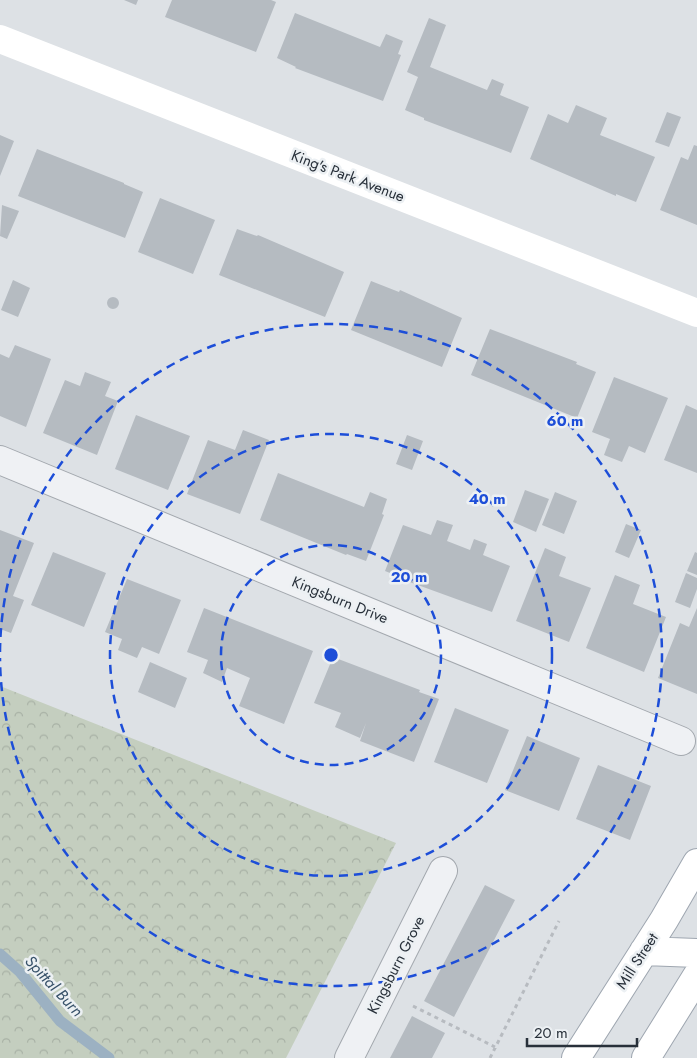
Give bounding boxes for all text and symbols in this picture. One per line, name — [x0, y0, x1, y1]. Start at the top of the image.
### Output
street label: King's Park Avenue — [288, 144, 408, 208]
text: 60 m — [547, 410, 583, 432]
text: 40 m — [468, 488, 506, 510]
text: 20 m — [391, 566, 427, 588]
street label: Kingsburn Drive — [289, 571, 392, 629]
centre of rings — [322, 646, 340, 664]
street label: Kingsburn Grove — [362, 912, 430, 1018]
street label: Mill Street — [611, 928, 664, 994]
water label: Spittal Burn — [20, 950, 88, 1022]
scale bar — [527, 1016, 637, 1048]
text: 20 m — [534, 1022, 568, 1044]

